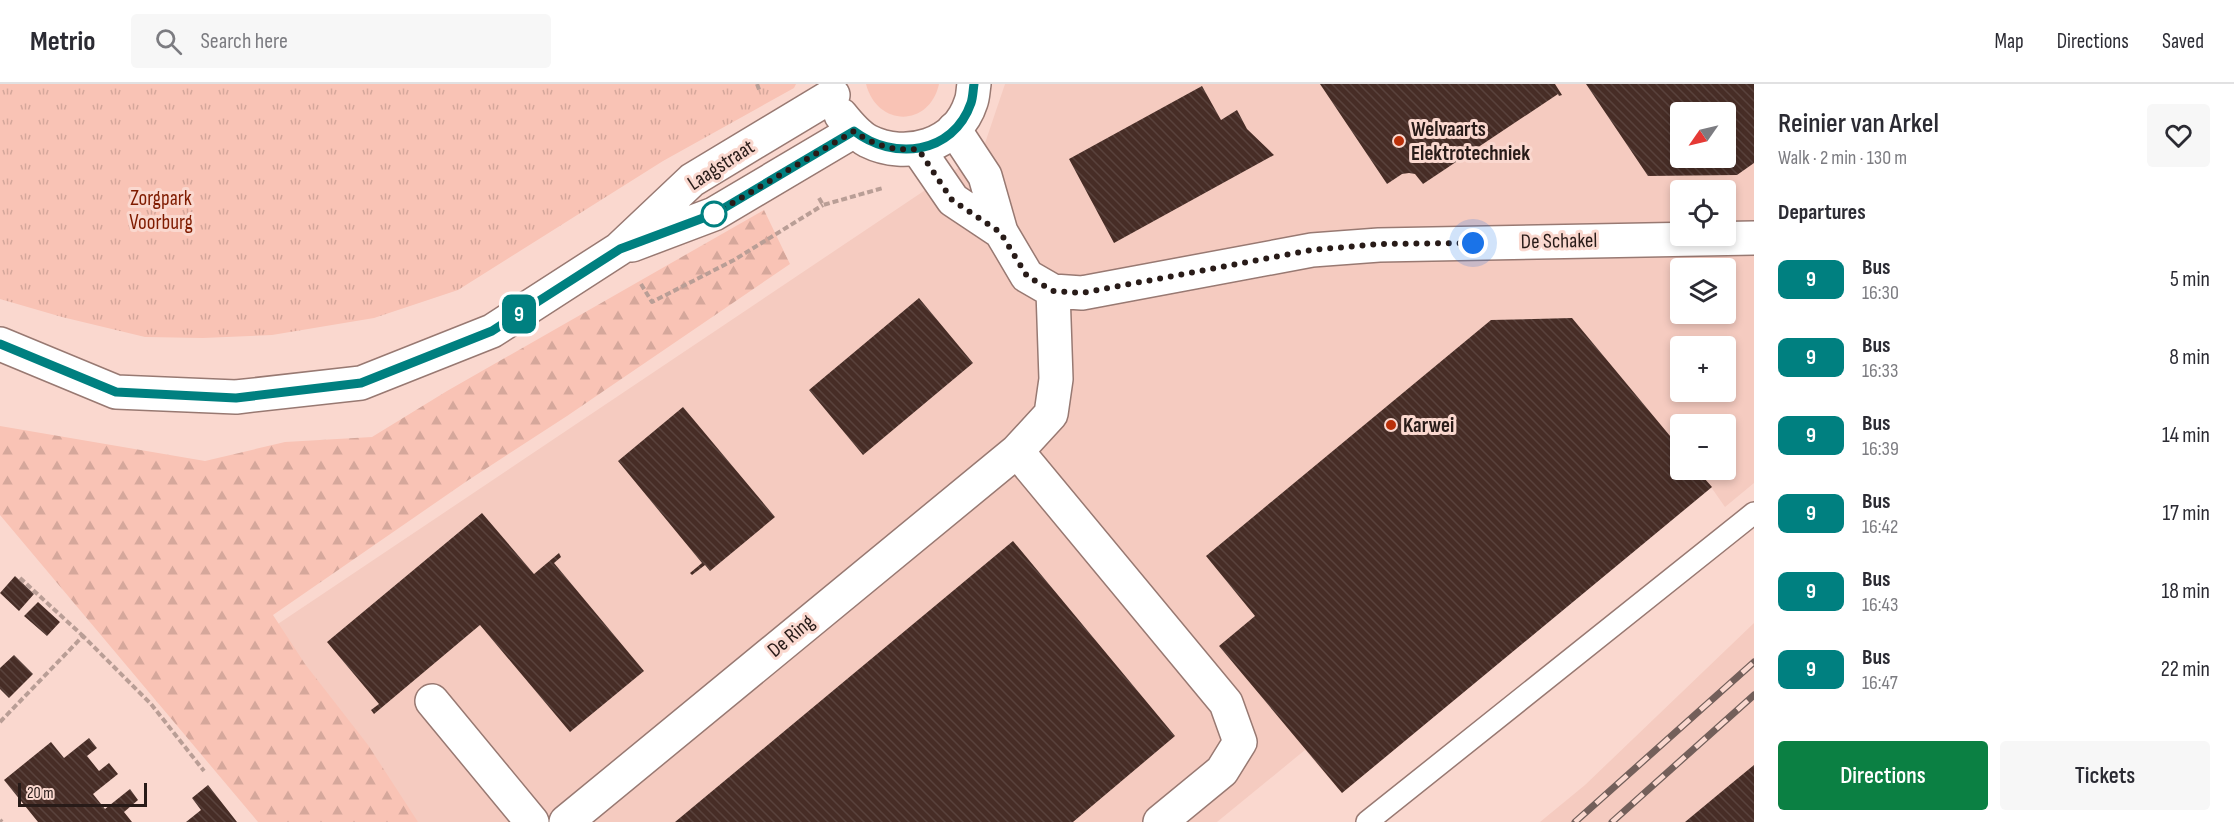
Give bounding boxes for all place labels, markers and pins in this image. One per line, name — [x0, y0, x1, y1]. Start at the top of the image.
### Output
place label: Welvaarts Elektrotechniek — [1411, 117, 1530, 166]
marker: Welvaarts Elektrotechniek — [1392, 134, 1406, 148]
unlabelled marker — [701, 201, 727, 227]
place label: Karwei — [1403, 413, 1454, 438]
marker: Karwei — [1384, 418, 1398, 432]

